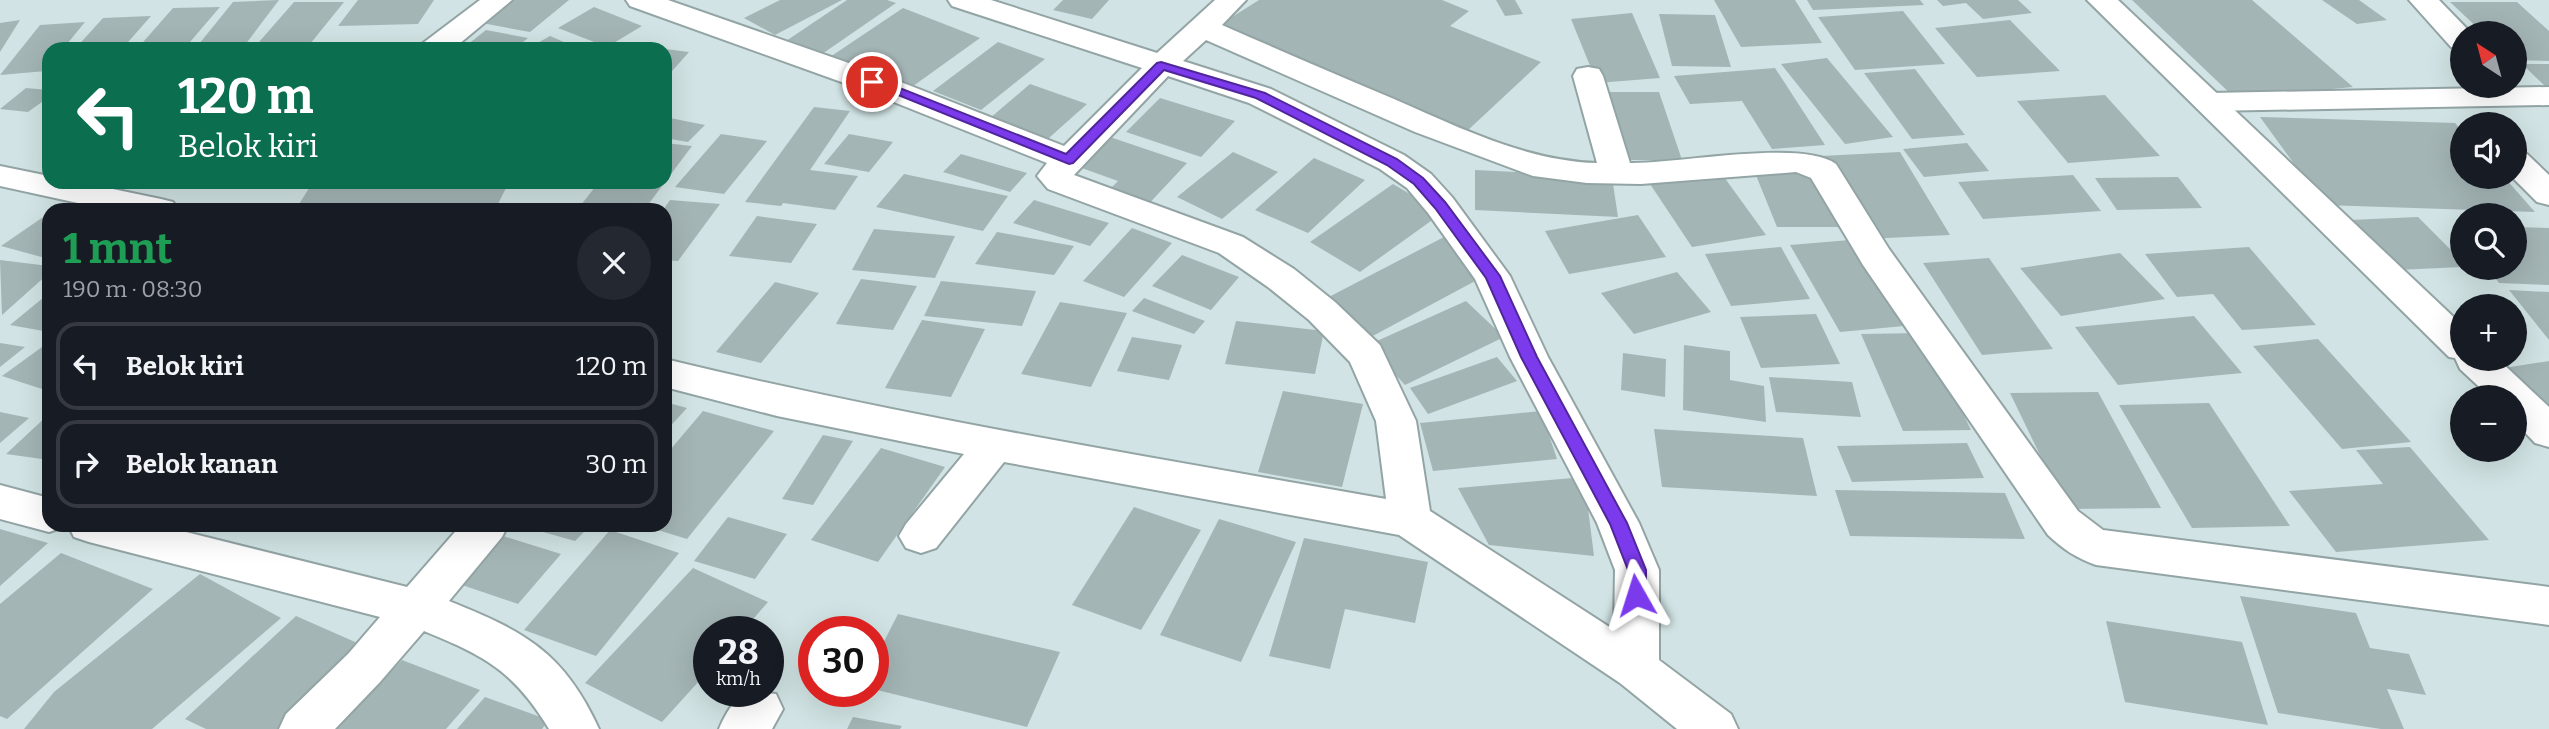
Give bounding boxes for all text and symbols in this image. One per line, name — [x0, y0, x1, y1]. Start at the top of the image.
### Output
north arrow — [2450, 21, 2527, 98]
map controls — [2450, 21, 2527, 462]
pin — [842, 52, 902, 112]
icon: arrive — [853, 63, 891, 101]
text: 120 m — [178, 67, 313, 126]
icon: left — [63, 70, 154, 161]
button: sound — [2450, 112, 2527, 189]
text: Belok kiri — [178, 127, 318, 165]
button: search — [2450, 203, 2527, 280]
text: 1 mnt — [63, 224, 172, 274]
button: close — [577, 226, 651, 300]
text: 190 m · 08:30 — [63, 275, 202, 303]
button: + — [2450, 294, 2527, 371]
icon: left — [67, 347, 105, 385]
text: Belok kiri — [126, 351, 244, 382]
text: 120 m — [576, 351, 647, 382]
button: − — [2450, 385, 2527, 462]
icon: right — [67, 445, 105, 483]
text: Belok kanan — [126, 449, 278, 480]
text: 30 m — [586, 449, 647, 480]
position arrow — [1599, 558, 1673, 632]
speed limit sign: 30 — [798, 616, 889, 707]
text: 28 — [718, 631, 759, 673]
text: km/h — [716, 668, 761, 690]

